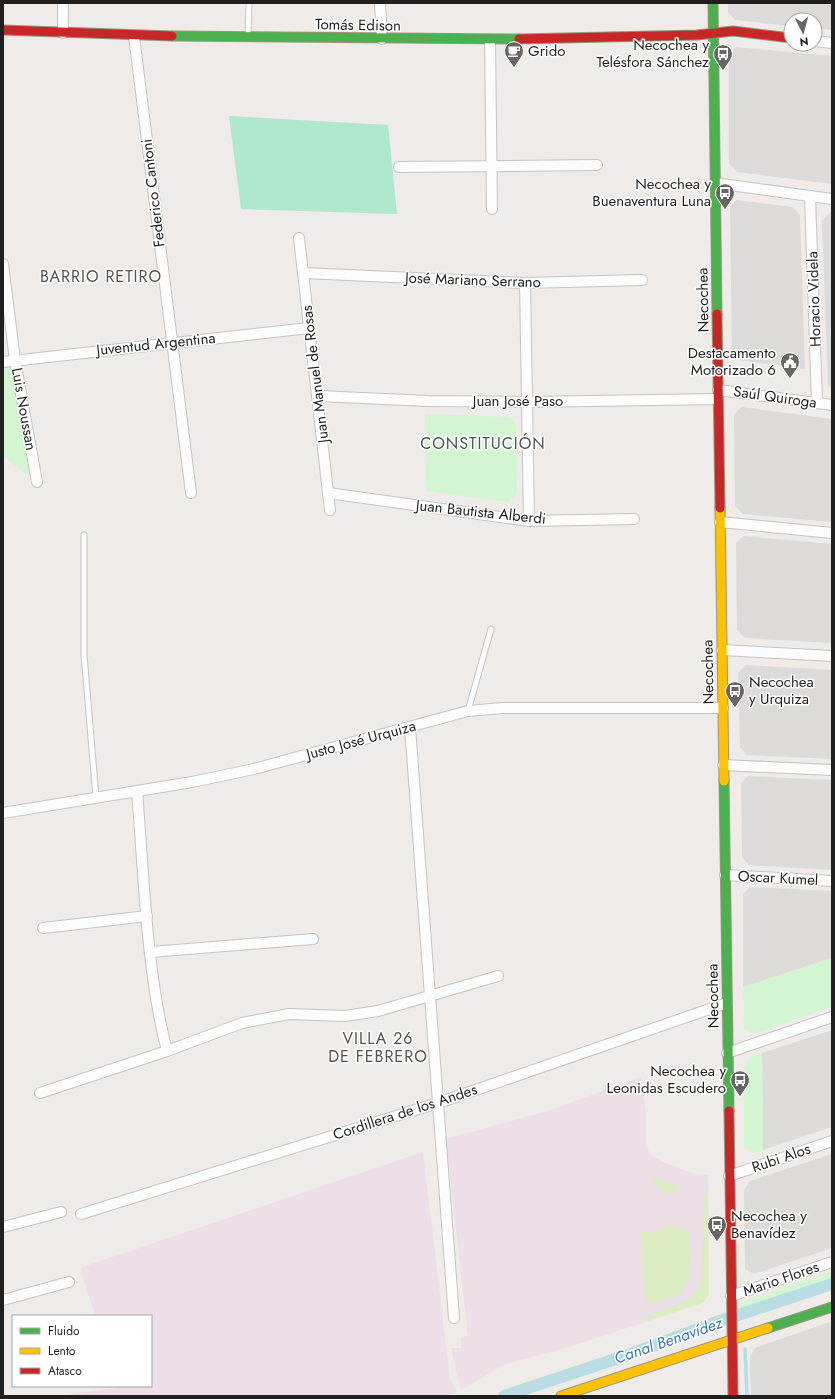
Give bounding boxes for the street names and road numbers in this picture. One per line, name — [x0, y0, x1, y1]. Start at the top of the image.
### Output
street label: Tomás Edison — [315, 13, 401, 37]
street label: Federico Cantoni — [135, 138, 171, 248]
street label: Horacio Videla — [801, 251, 827, 347]
street label: José Mariano Serrano — [403, 267, 541, 293]
street label: Necochea — [691, 267, 715, 333]
street label: Juan Manuel de Rosas — [296, 304, 335, 446]
street label: Juventud Argentina — [93, 327, 217, 361]
street label: Luis Noussan — [6, 366, 42, 452]
street label: Saúl Quiroga — [732, 380, 818, 414]
street label: Juan José Paso — [471, 390, 563, 412]
street label: Juan Bautista Alberdi — [413, 494, 547, 530]
street label: Necochea — [696, 639, 720, 705]
street label: Justo José Urquiza — [302, 715, 418, 766]
street label: Oscar Kumel — [737, 865, 819, 891]
street label: Necochea — [701, 963, 725, 1029]
street label: Cordillera de los Andes — [330, 1078, 480, 1146]
street label: Rubi Alos — [749, 1138, 813, 1178]
street label: Mario Flores — [740, 1256, 822, 1302]

